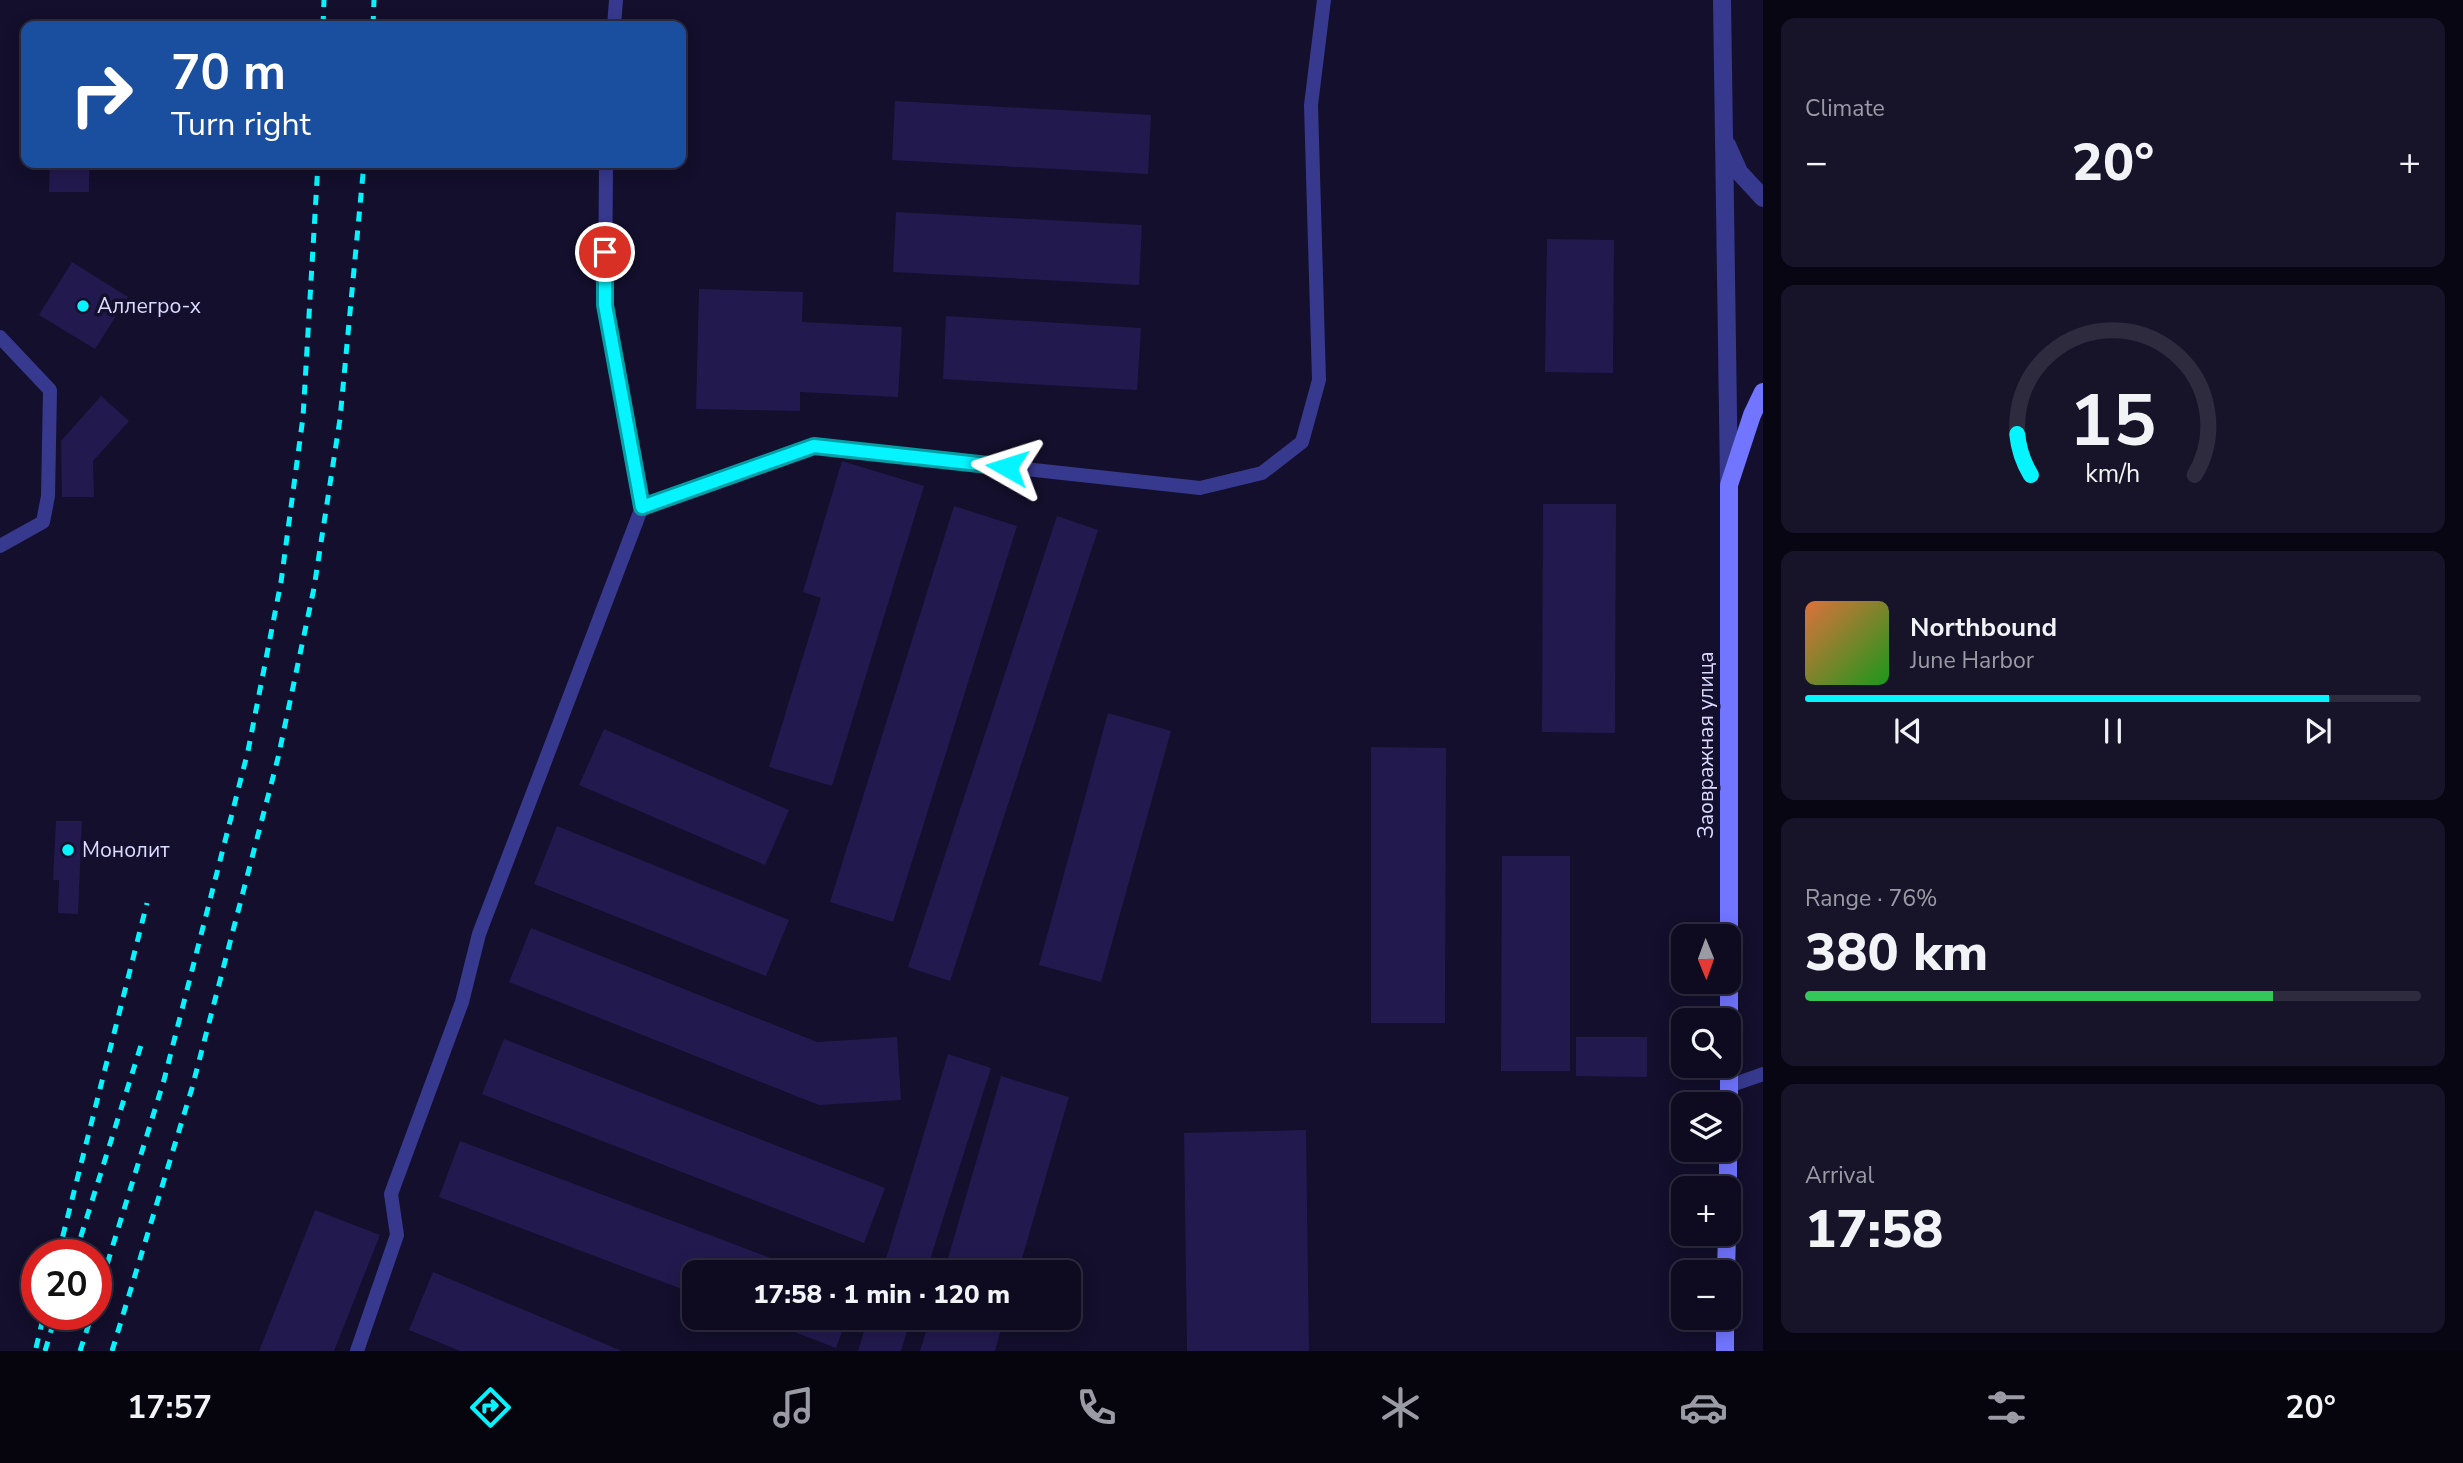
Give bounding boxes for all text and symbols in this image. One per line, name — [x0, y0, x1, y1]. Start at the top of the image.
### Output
text: 70 m — [171, 39, 286, 106]
icon: right — [56, 49, 147, 140]
text: Climate — [1805, 93, 1885, 124]
text: Turn right — [171, 103, 311, 146]
text: 20° — [2072, 127, 2154, 198]
text: − — [1805, 137, 1828, 188]
text: + — [2398, 137, 2421, 188]
pin — [575, 222, 635, 282]
icon: arrive — [586, 233, 624, 271]
place label: Аллегро-х — [97, 292, 201, 320]
marker: Аллегро-х — [75, 298, 91, 314]
text: 15 — [2069, 371, 2157, 471]
position arrow — [970, 430, 1044, 504]
text: km/h — [2085, 457, 2141, 491]
text: Northbound — [1910, 610, 2057, 645]
text: June Harbor — [1910, 645, 2034, 676]
street label: Заовражная улица — [1692, 651, 1720, 839]
icon: previous — [1889, 712, 1927, 750]
icon: pause — [2094, 712, 2132, 750]
icon: next — [2299, 712, 2337, 750]
place label: Монолит — [82, 836, 170, 864]
marker: Монолит — [60, 842, 76, 858]
text: Range · 76% — [1805, 883, 1937, 914]
text: 380 km — [1805, 917, 1988, 988]
north arrow — [1671, 924, 1741, 994]
map controls — [1671, 924, 1741, 1330]
button: search — [1671, 1008, 1741, 1078]
button: layers — [1671, 1092, 1741, 1162]
text: Arrival — [1805, 1160, 1874, 1191]
button: + — [1671, 1176, 1741, 1246]
text: 17:58 — [1805, 1194, 1943, 1265]
speed limit sign: 20 — [21, 1239, 112, 1330]
button: − — [1671, 1260, 1741, 1330]
text: 17:58 · 1 min · 120 m — [753, 1277, 1010, 1312]
icon: directions — [466, 1383, 515, 1432]
icon: music — [769, 1383, 818, 1432]
icon: phone — [1072, 1383, 1121, 1432]
icon: climate — [1376, 1383, 1425, 1432]
icon: car — [1679, 1383, 1728, 1432]
icon: filters — [1982, 1383, 2031, 1432]
text: 17:57 — [127, 1386, 212, 1429]
text: 20° — [2285, 1386, 2336, 1429]

